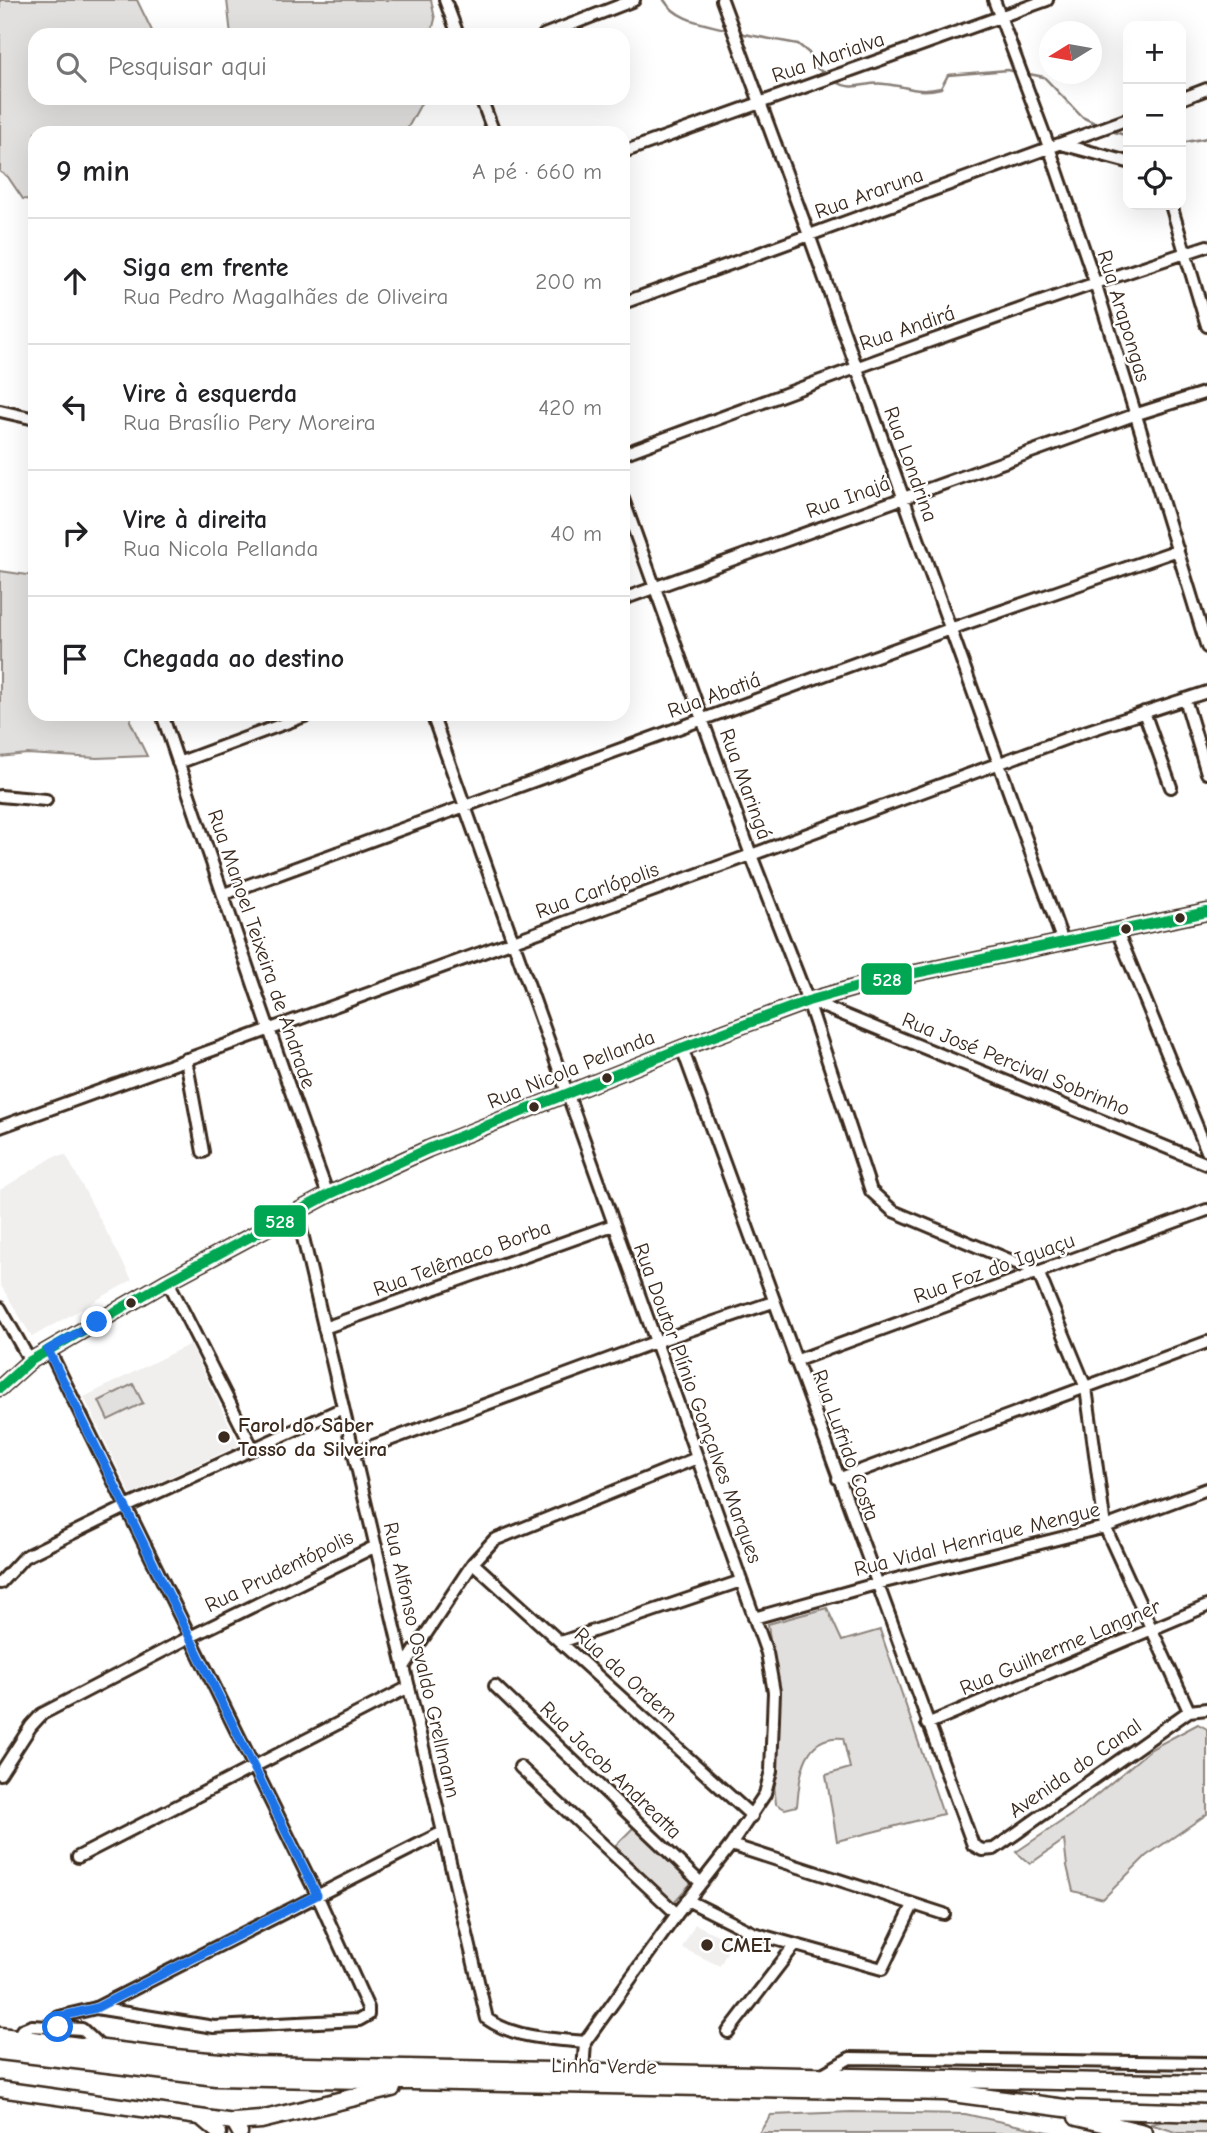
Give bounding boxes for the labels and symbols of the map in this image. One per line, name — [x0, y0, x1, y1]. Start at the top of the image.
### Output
north arrow — [1039, 21, 1102, 84]
street label: Rua Marialva — [769, 27, 887, 87]
street label: Rua Araruna — [812, 162, 926, 224]
street label: Rua Arapongas — [1093, 247, 1155, 385]
street label: Rua Andirá — [856, 300, 958, 356]
street label: Rua Londrina — [879, 403, 943, 525]
street label: Rua Inajá — [803, 471, 893, 523]
street label: Rua Abatiá — [664, 667, 764, 723]
street label: Rua Maringá — [715, 725, 777, 843]
street label: Rua Manoel Teixeira de Andrade — [203, 806, 321, 1092]
street label: Rua Carlópolis — [532, 857, 662, 923]
unlabelled marker — [1173, 911, 1187, 925]
unlabelled marker — [1119, 922, 1133, 936]
line badge: 528 — [860, 962, 913, 996]
text: 528 — [872, 969, 902, 991]
street label: Rua José Percival Sobrinho — [899, 1007, 1133, 1121]
street label: Rua Nicola Pellanda — [484, 1024, 658, 1114]
unlabelled marker — [600, 1071, 614, 1085]
unlabelled marker — [527, 1100, 541, 1114]
line badge: 528 — [253, 1204, 307, 1238]
text: 528 — [265, 1211, 295, 1233]
street label: Rua Telêmaco Borba — [370, 1215, 554, 1301]
street label: Rua Foz do Iguaçu — [910, 1228, 1078, 1308]
street label: Rua Doutor Plínio Gonçalves Marques — [629, 1240, 767, 1566]
unlabelled marker — [124, 1296, 138, 1310]
route end — [81, 1306, 112, 1337]
street label: Rua Lufrido Costa — [808, 1366, 884, 1524]
place label: Farol do Saber Tasso da Silveira — [238, 1413, 387, 1461]
marker: Farol do Saber Tasso da Silveira — [216, 1429, 232, 1445]
street label: Rua Vidal Henrique Mengue — [852, 1497, 1102, 1581]
street label: Rua Alfonso Osvaldo Grellmann — [379, 1520, 465, 1800]
street label: Rua Prudentópolis — [201, 1525, 357, 1617]
street label: Rua Guilherme Langner — [956, 1594, 1164, 1700]
street label: Rua da Ordem — [570, 1622, 682, 1728]
street label: Rua Jacob Andreatta — [535, 1696, 687, 1844]
street label: Avenida do Canal — [1004, 1713, 1146, 1823]
place label: CMEI — [721, 1933, 772, 1957]
marker: CMEI — [699, 1937, 715, 1953]
route start — [42, 2011, 73, 2042]
street label: Linha Verde — [551, 2053, 657, 2079]

